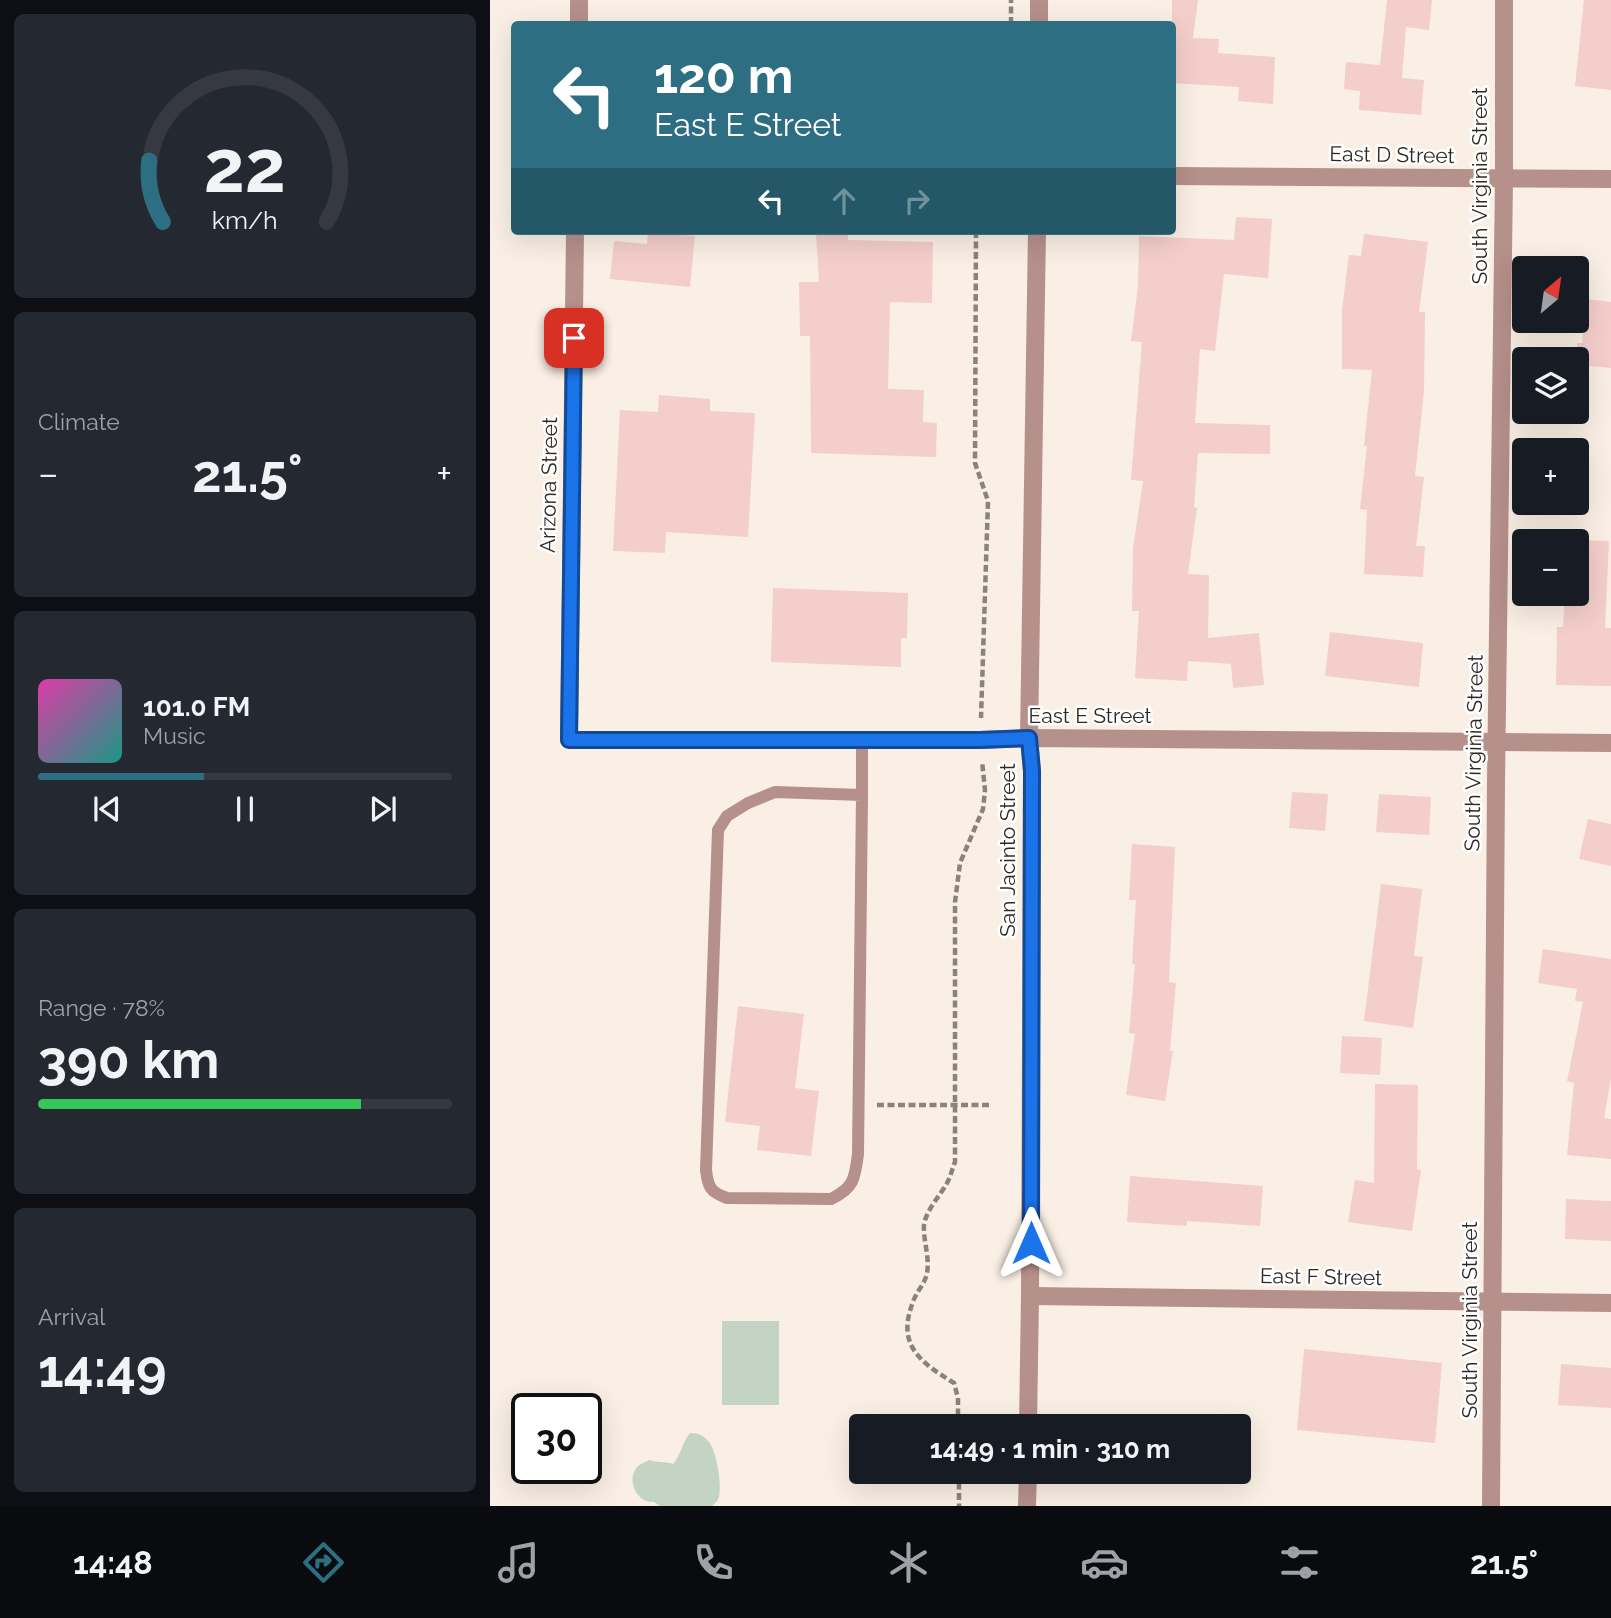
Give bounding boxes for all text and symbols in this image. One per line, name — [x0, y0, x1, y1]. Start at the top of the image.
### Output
text: 120 m — [654, 47, 793, 104]
icon: left — [539, 49, 630, 140]
street label: South Virginia Street — [1467, 88, 1492, 284]
text: East E Street — [654, 106, 842, 143]
text: 22 — [204, 125, 286, 210]
street label: East D Street — [1329, 141, 1455, 168]
icon: left — [752, 182, 790, 220]
icon: ahead — [825, 182, 863, 220]
icon: right — [898, 182, 936, 220]
text: km/h — [212, 205, 278, 235]
north arrow — [1512, 256, 1589, 332]
map controls — [1512, 256, 1589, 606]
pin — [544, 308, 604, 368]
icon: arrive — [555, 319, 593, 357]
button: layers — [1512, 347, 1589, 424]
text: Climate — [38, 408, 120, 435]
street label: Arizona Street — [535, 417, 562, 553]
button: + — [1512, 438, 1589, 515]
text: 21.5° — [192, 443, 303, 504]
text: − — [38, 451, 58, 496]
text: + — [436, 451, 452, 496]
button: − — [1512, 529, 1589, 606]
street label: South Virginia Street — [1459, 654, 1488, 852]
text: 101.0 FM — [143, 692, 250, 722]
street label: East E Street — [1028, 703, 1152, 728]
text: Music — [143, 722, 206, 749]
street label: San Jacinto Street — [995, 763, 1020, 937]
icon: previous — [88, 790, 126, 828]
icon: pause — [226, 790, 264, 828]
icon: next — [364, 790, 402, 828]
text: Range · 78% — [38, 994, 165, 1021]
text: 390 km — [38, 1029, 219, 1090]
position arrow — [994, 1206, 1068, 1280]
street label: South Virginia Street — [1457, 1222, 1482, 1418]
street label: East F Street — [1260, 1263, 1382, 1290]
text: Arrival — [38, 1303, 105, 1330]
text: 14:49 — [38, 1338, 167, 1399]
speed limit sign: 30 — [511, 1393, 602, 1484]
text: 14:49 · 1 min · 310 m — [930, 1434, 1170, 1464]
icon: directions — [299, 1538, 348, 1587]
icon: music — [494, 1538, 543, 1587]
icon: phone — [689, 1538, 738, 1587]
icon: climate — [884, 1538, 933, 1587]
icon: car — [1080, 1538, 1129, 1587]
icon: filters — [1275, 1538, 1324, 1587]
text: 14:48 — [73, 1544, 153, 1581]
text: 21.5° — [1470, 1544, 1538, 1581]

